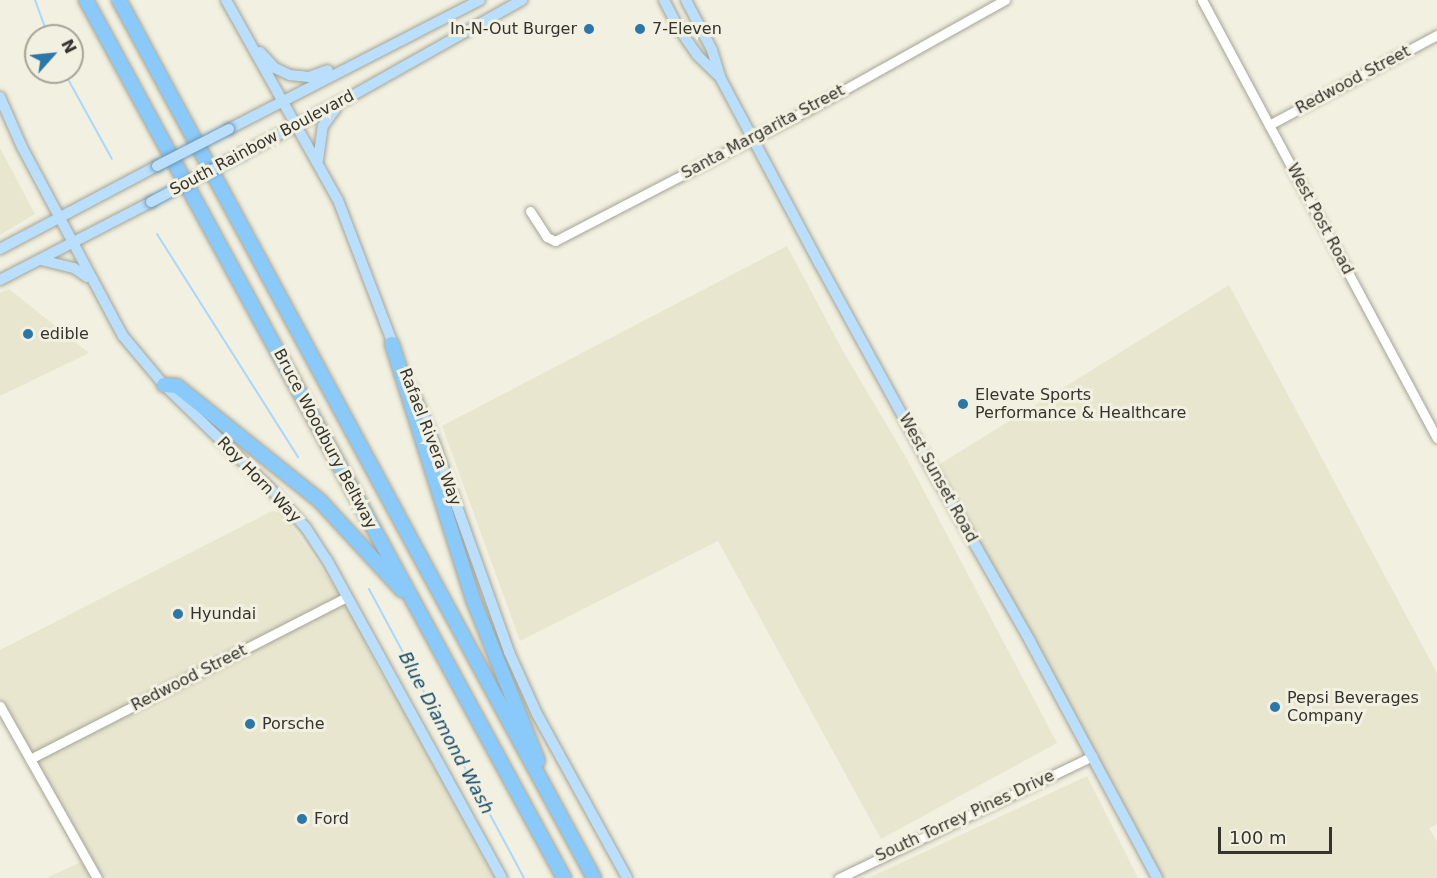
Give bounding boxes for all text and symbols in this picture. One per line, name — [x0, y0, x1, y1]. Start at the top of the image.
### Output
place label: In-N-Out Burger — [450, 19, 577, 39]
place label: 7-Eleven — [652, 19, 722, 39]
marker: In-N-Out Burger — [582, 22, 596, 36]
marker: 7-Eleven — [633, 22, 647, 36]
north arrow — [24, 24, 84, 84]
text: N — [57, 36, 80, 57]
street label: Redwood Street — [1292, 42, 1414, 118]
street label: Santa Margarita Street — [678, 81, 848, 183]
street label: South Rainbow Boulevard — [167, 86, 357, 200]
street label: West Post Road — [1283, 160, 1357, 278]
place label: edible — [40, 324, 89, 344]
marker: edible — [21, 327, 35, 341]
street label: Bruce Woodbury Beltway — [269, 346, 381, 532]
street label: Rafael Rivera Way — [395, 366, 465, 508]
place label: Elevate Sports Performance & Healthcare — [975, 385, 1186, 423]
marker: Elevate Sports Performance & Healthcare — [956, 397, 970, 411]
street label: West Sunset Road — [895, 410, 981, 546]
street label: Roy Horn Way — [213, 433, 305, 527]
place label: Hyundai — [190, 604, 256, 624]
marker: Hyundai — [171, 607, 185, 621]
street label: Redwood Street — [128, 641, 250, 715]
water label: Blue Diamond Wash — [394, 648, 498, 818]
place label: Pepsi Beverages Company — [1287, 688, 1419, 726]
marker: Pepsi Beverages Company — [1268, 700, 1282, 714]
place label: Porsche — [262, 714, 325, 734]
marker: Porsche — [243, 717, 257, 731]
street label: South Torrey Pines Drive — [873, 766, 1057, 866]
place label: Ford — [314, 809, 349, 829]
marker: Ford — [295, 812, 309, 826]
scale bar — [1221, 815, 1335, 853]
text: 100 m — [1229, 827, 1287, 848]

